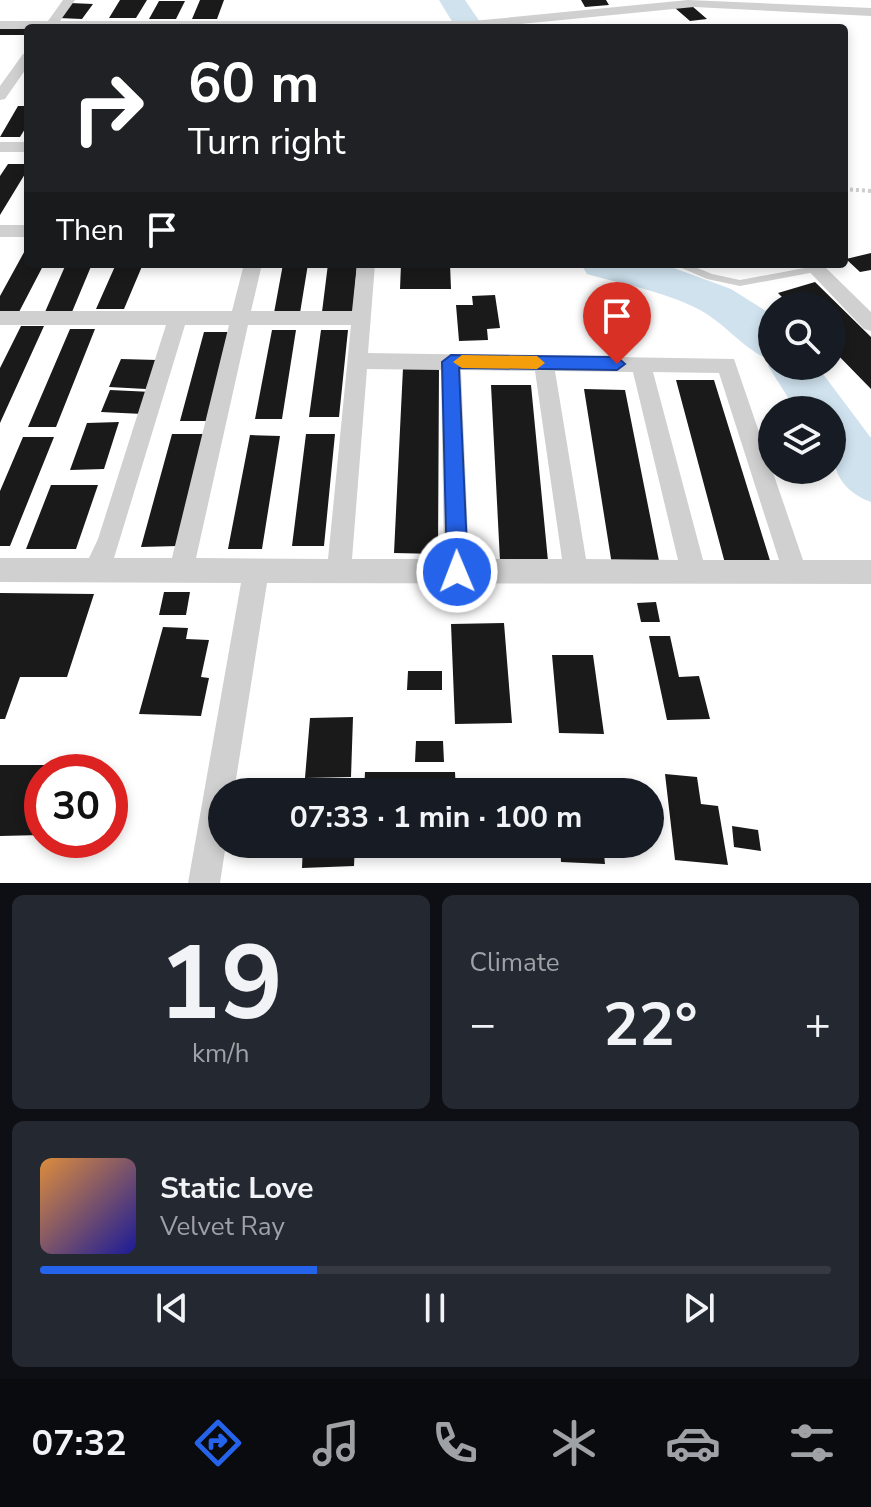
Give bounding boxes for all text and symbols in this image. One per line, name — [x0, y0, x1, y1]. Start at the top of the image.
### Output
text: 60 m — [188, 45, 319, 122]
icon: right — [56, 56, 160, 160]
text: Turn right — [188, 118, 345, 167]
icon: arrive — [140, 208, 184, 252]
text: Then — [56, 210, 124, 251]
pin — [583, 282, 651, 364]
map controls — [758, 292, 846, 484]
button: search — [758, 292, 846, 380]
icon: arrive — [595, 294, 639, 338]
button: layers — [758, 396, 846, 484]
position arrow — [415, 530, 499, 614]
speed limit sign: 30 — [24, 754, 128, 858]
text: 07:33 · 1 min · 100 m — [290, 797, 582, 838]
text: 19 — [158, 913, 283, 1055]
text: Climate — [470, 945, 560, 980]
text: 22° — [603, 984, 698, 1066]
text: − — [470, 995, 496, 1055]
text: + — [805, 995, 831, 1055]
text: km/h — [192, 1036, 249, 1071]
text: Static Love — [160, 1168, 314, 1209]
text: Velvet Ray — [160, 1209, 285, 1244]
icon: previous — [150, 1286, 194, 1330]
icon: pause — [413, 1286, 457, 1330]
icon: next — [677, 1286, 721, 1330]
icon: directions — [190, 1415, 246, 1471]
icon: music — [308, 1415, 364, 1471]
icon: phone — [427, 1415, 483, 1471]
icon: climate — [546, 1415, 602, 1471]
icon: car — [665, 1415, 721, 1471]
icon: filters — [784, 1415, 840, 1471]
text: 07:32 — [31, 1419, 127, 1468]

